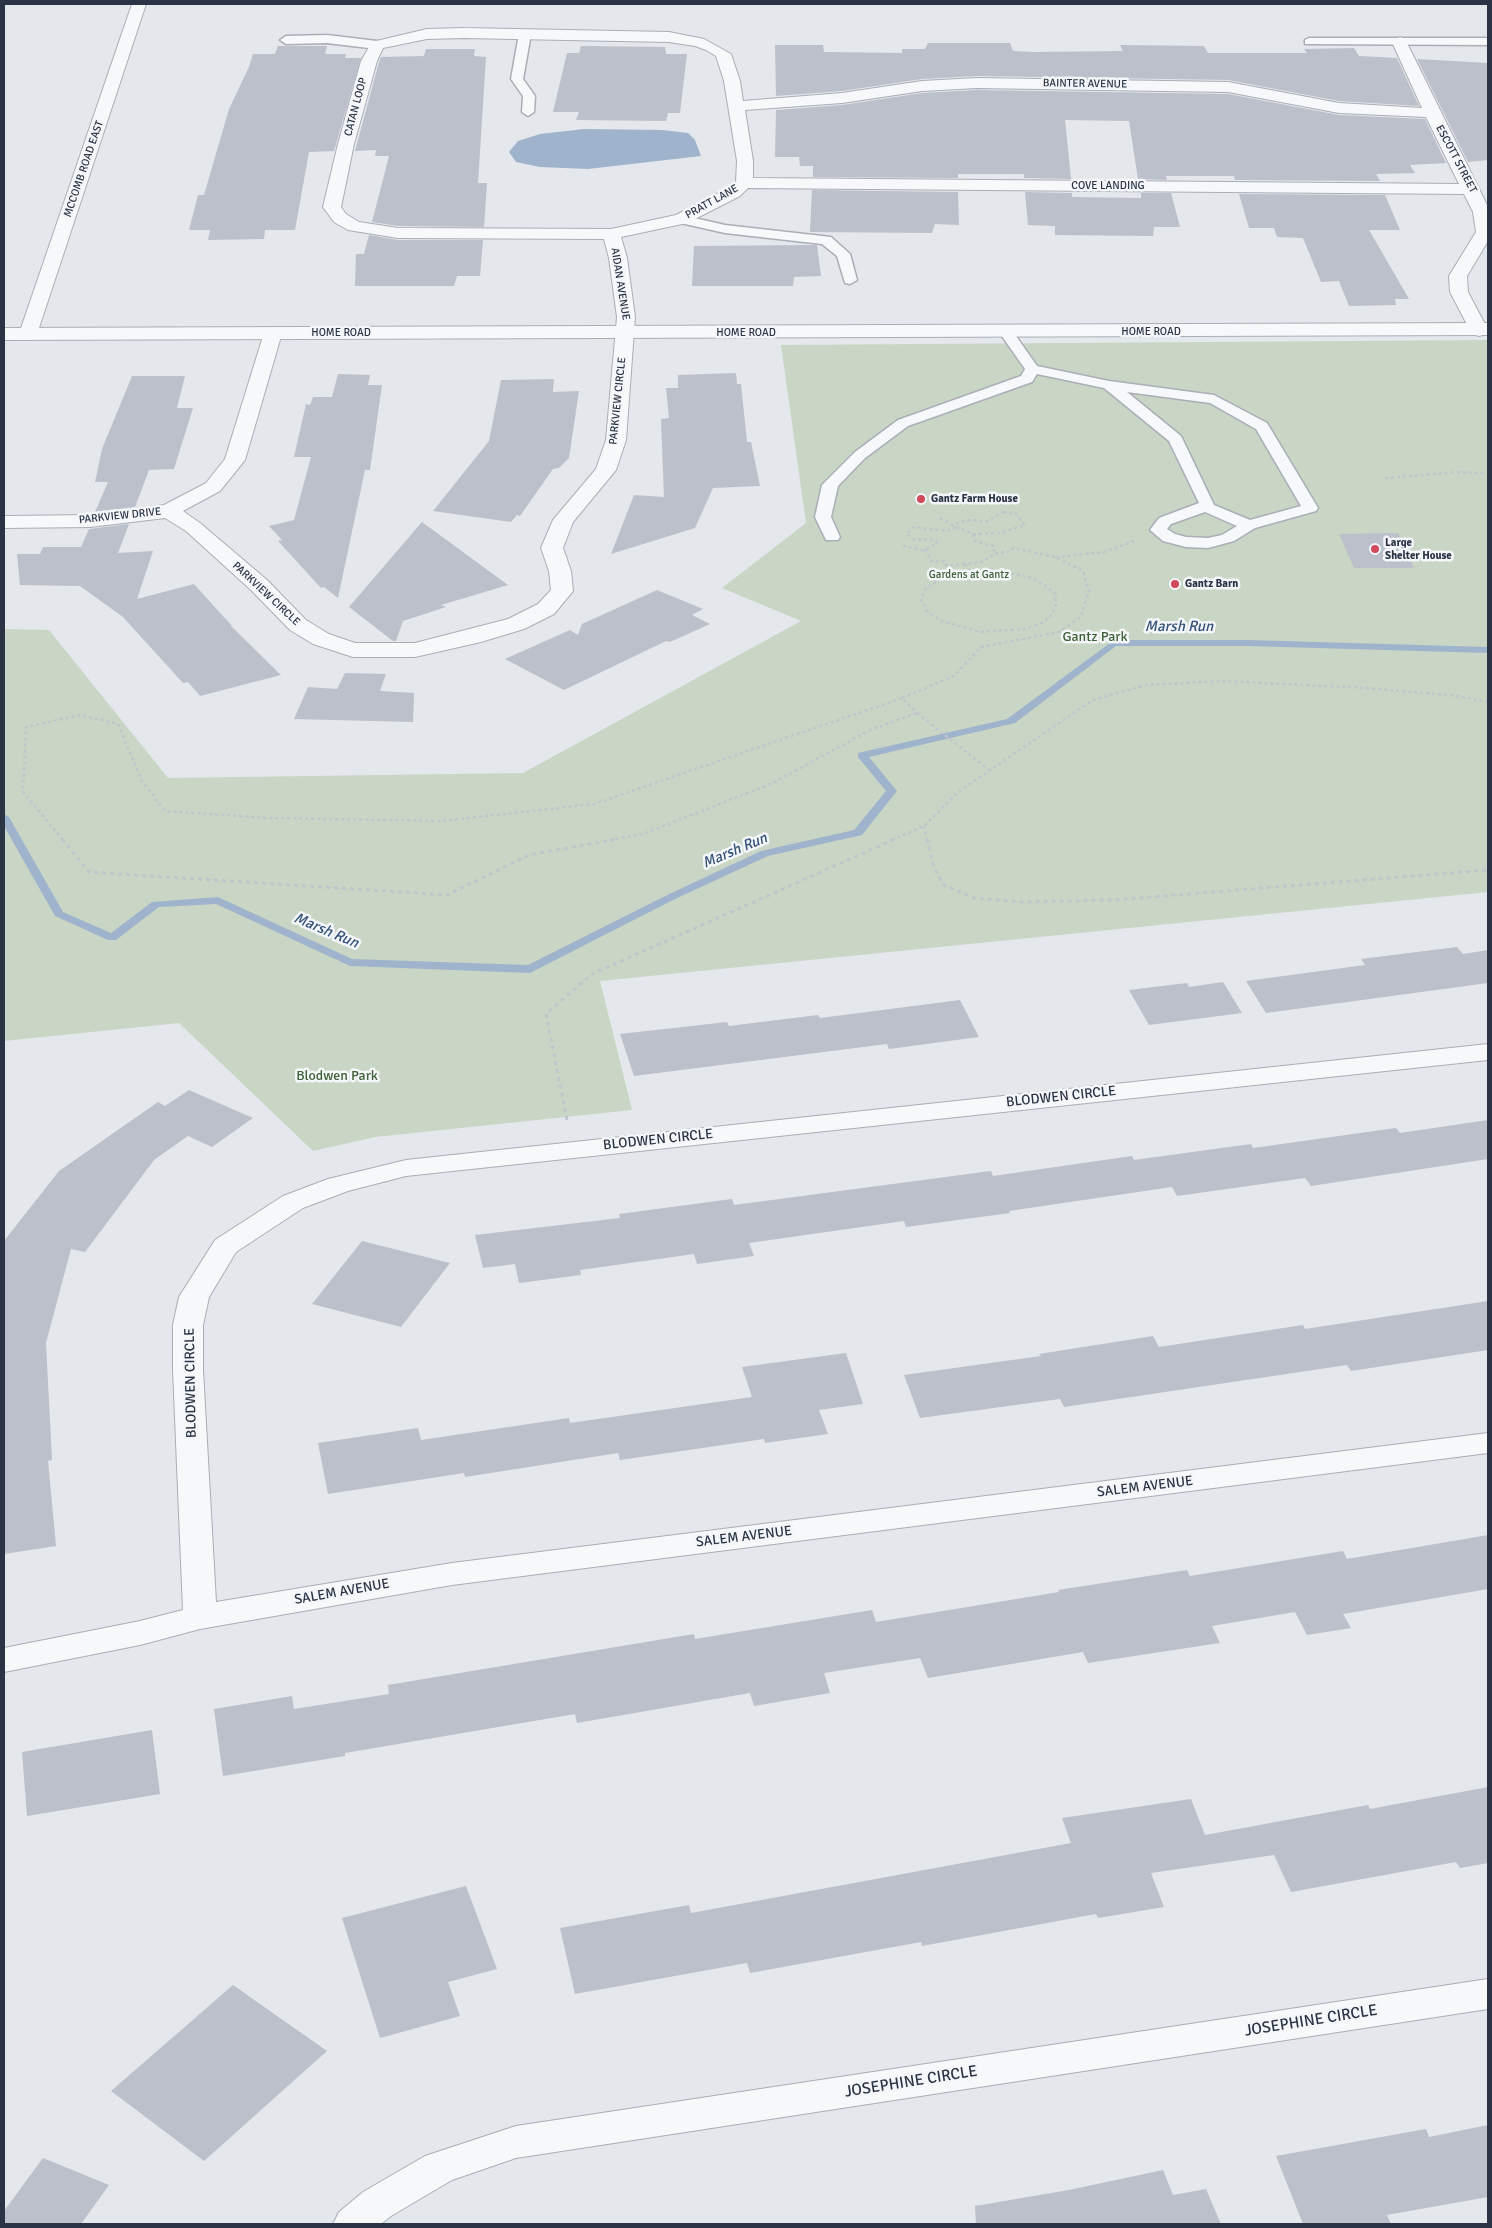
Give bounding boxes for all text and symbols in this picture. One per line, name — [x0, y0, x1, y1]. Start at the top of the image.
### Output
street label: CATAN LOOP — [342, 76, 370, 138]
street label: BAINTER AVENUE — [1043, 77, 1127, 91]
street label: MCCOMB ROAD EAST — [61, 119, 107, 219]
street label: ESCOTT STREET — [1433, 123, 1479, 195]
street label: COVE LANDING — [1071, 179, 1145, 193]
street label: PRATT LANE — [683, 182, 741, 222]
street label: AIDAN AVENUE — [608, 247, 632, 321]
street label: HOME ROAD — [1121, 325, 1181, 339]
street label: HOME ROAD — [311, 326, 371, 340]
street label: HOME ROAD — [716, 326, 776, 340]
street label: PARKVIEW CIRCLE — [607, 357, 629, 445]
place label: Gantz Farm House — [931, 492, 1018, 506]
marker: Gantz Farm House — [915, 493, 927, 505]
street label: PARKVIEW DRIVE — [78, 505, 162, 527]
place label: Large Shelter House — [1385, 536, 1452, 562]
marker: Large Shelter House — [1369, 543, 1381, 555]
street label: PARKVIEW CIRCLE — [229, 559, 303, 629]
park label: Gardens at Gantz — [929, 568, 1009, 582]
place label: Gantz Barn — [1185, 577, 1238, 591]
marker: Gantz Barn — [1169, 578, 1181, 590]
water label: Marsh Run — [1145, 618, 1213, 636]
park label: Gantz Park — [1062, 629, 1128, 645]
water label: Marsh Run — [700, 829, 770, 873]
water label: Marsh Run — [291, 909, 361, 953]
park label: Blodwen Park — [296, 1068, 378, 1084]
street label: BLODWEN CIRCLE — [1005, 1083, 1117, 1111]
street label: BLODWEN CIRCLE — [602, 1126, 714, 1154]
street label: BLODWEN CIRCLE — [182, 1328, 200, 1438]
street label: SALEM AVENUE — [1096, 1473, 1194, 1501]
street label: SALEM AVENUE — [695, 1523, 793, 1551]
street label: SALEM AVENUE — [293, 1575, 391, 1609]
street label: JOSEPHINE CIRCLE — [1243, 2001, 1379, 2041]
street label: JOSEPHINE CIRCLE — [843, 2062, 979, 2102]

